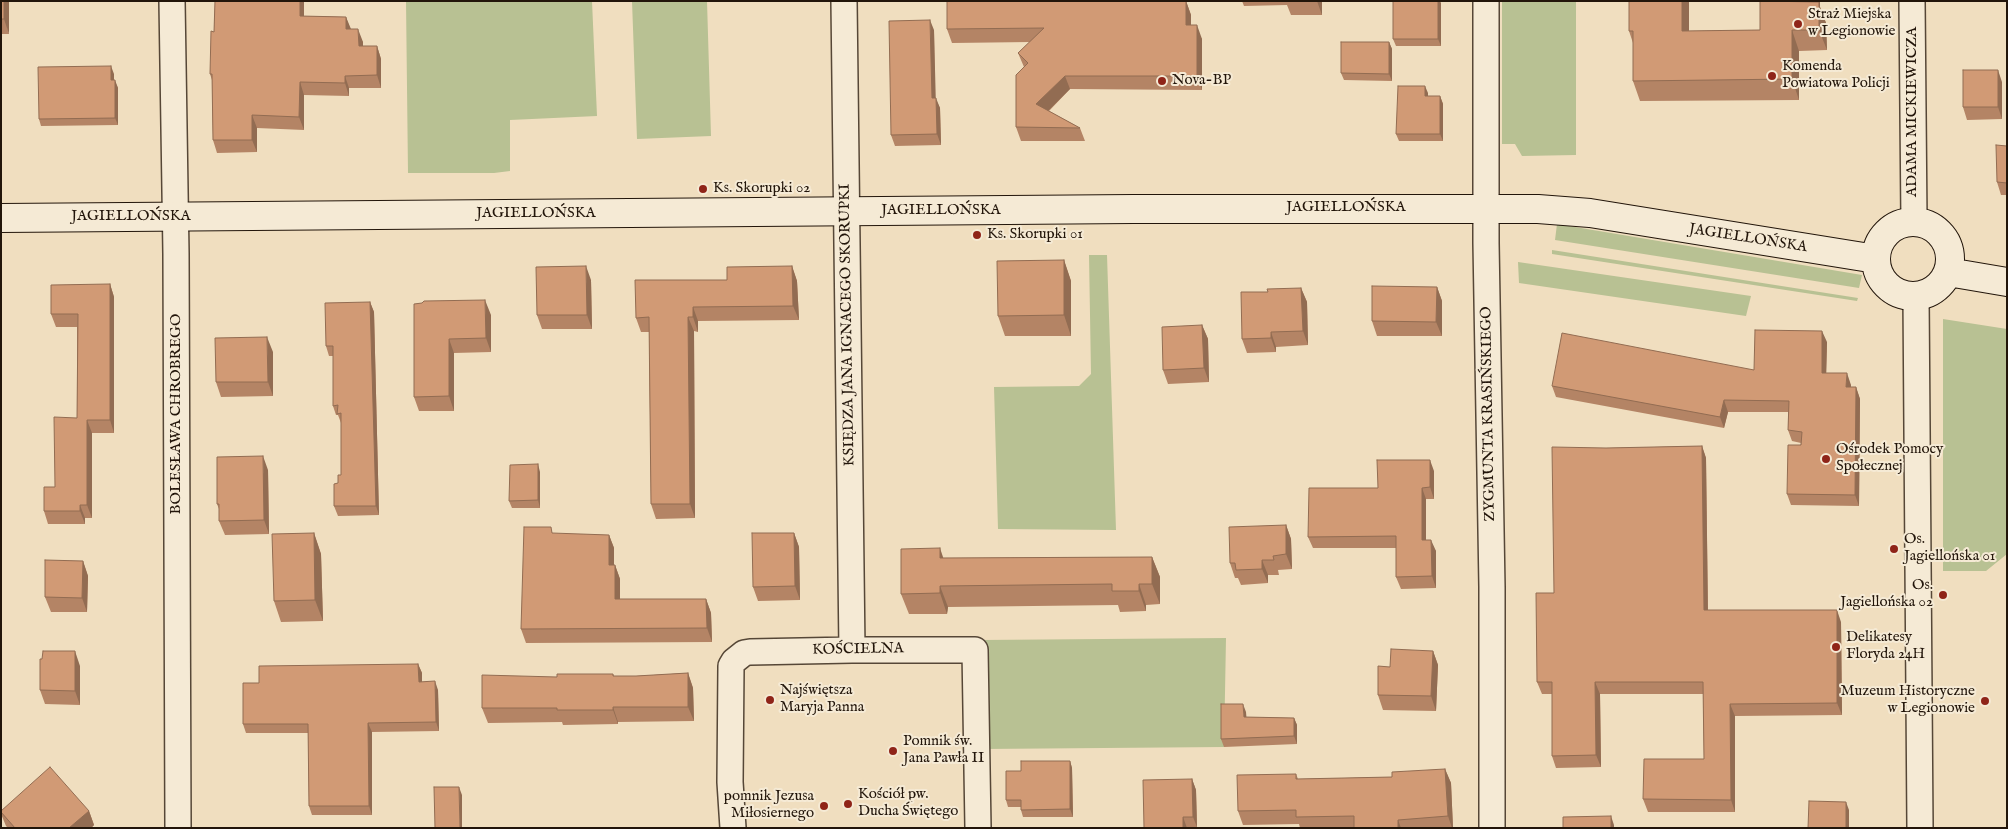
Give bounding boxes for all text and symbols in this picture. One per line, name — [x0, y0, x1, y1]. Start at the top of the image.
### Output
place label: Straż Miejska w Legionowie — [1808, 6, 1896, 41]
marker: Straż Miejska w Legionowie — [1792, 18, 1804, 30]
street label: ADAMA MICKIEWICZA — [1904, 27, 1922, 197]
place label: Komenda Powiatowa Policji — [1782, 58, 1890, 93]
marker: Komenda Powiatowa Policji — [1766, 70, 1778, 82]
place label: Nova-BP — [1172, 72, 1231, 90]
marker: Nova-BP — [1156, 75, 1168, 87]
place label: Ks. Skorupki 02 — [713, 180, 810, 198]
marker: Ks. Skorupki 02 — [697, 183, 709, 195]
street label: KSIĘDZA JANA IGNACEGO SKORUPKI — [837, 183, 859, 467]
street label: JAGIELLOŃSKA — [1286, 199, 1406, 217]
street label: JAGIELLOŃSKA — [881, 202, 1001, 220]
street label: JAGIELLOŃSKA — [476, 205, 596, 223]
street label: JAGIELLOŃSKA — [71, 208, 191, 226]
street label: JAGIELLOŃSKA — [1688, 221, 1808, 257]
place label: Ks. Skorupki 01 — [987, 226, 1083, 244]
marker: Ks. Skorupki 01 — [971, 229, 983, 241]
street label: ZYGMUNTA KRASIŃSKIEGO — [1478, 306, 1500, 522]
street label: BOLESŁAWA CHROBREGO — [168, 314, 186, 514]
place label: Ośrodek Pomocy Społecznej — [1836, 441, 1943, 476]
marker: Ośrodek Pomocy Społecznej — [1820, 453, 1832, 465]
place label: Os. Jagiellońska 01 — [1904, 531, 1995, 566]
marker: Os. Jagiellońska 01 — [1888, 543, 1900, 555]
place label: Os. Jagiellońska 02 — [1840, 577, 1933, 612]
marker: Os. Jagiellońska 02 — [1937, 589, 1949, 601]
place label: Delikatesy Floryda 24H — [1846, 629, 1925, 664]
street label: KOŚCIELNA — [812, 640, 904, 660]
marker: Delikatesy Floryda 24H — [1830, 641, 1842, 653]
place label: Najświętsza Maryja Panna — [780, 682, 864, 717]
place label: Muzeum Historyczne w Legionowie — [1841, 683, 1975, 718]
marker: Najświętsza Maryja Panna — [764, 694, 776, 706]
marker: Muzeum Historyczne w Legionowie — [1979, 695, 1991, 707]
place label: Pomnik św. Jana Pawła II — [903, 733, 984, 768]
marker: Pomnik św. Jana Pawła II — [887, 745, 899, 757]
place label: Kościół pw. Ducha Świętego — [858, 786, 958, 821]
place label: pomnik Jezusa Miłosiernego — [724, 788, 814, 823]
marker: Kościół pw. Ducha Świętego — [842, 798, 854, 810]
marker: pomnik Jezusa Miłosiernego — [818, 800, 830, 812]

